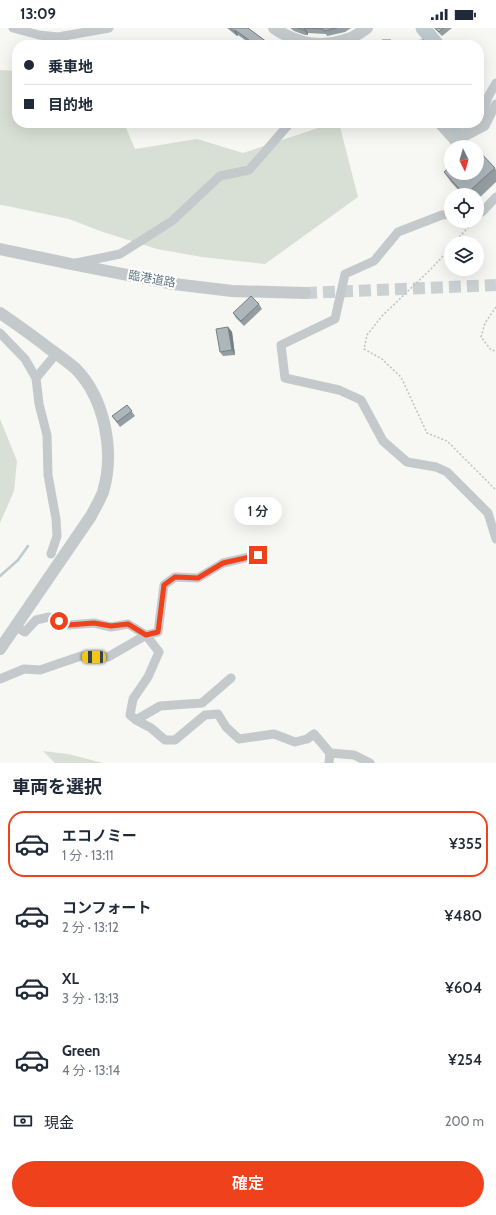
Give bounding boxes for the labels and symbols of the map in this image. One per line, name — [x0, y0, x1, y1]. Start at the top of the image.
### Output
north arrow — [444, 140, 484, 180]
street label: 臨港道路 — [127, 267, 177, 290]
callout: 1 分 — [234, 497, 282, 525]
route end — [249, 546, 267, 564]
route start — [50, 612, 68, 630]
car — [82, 651, 106, 663]

